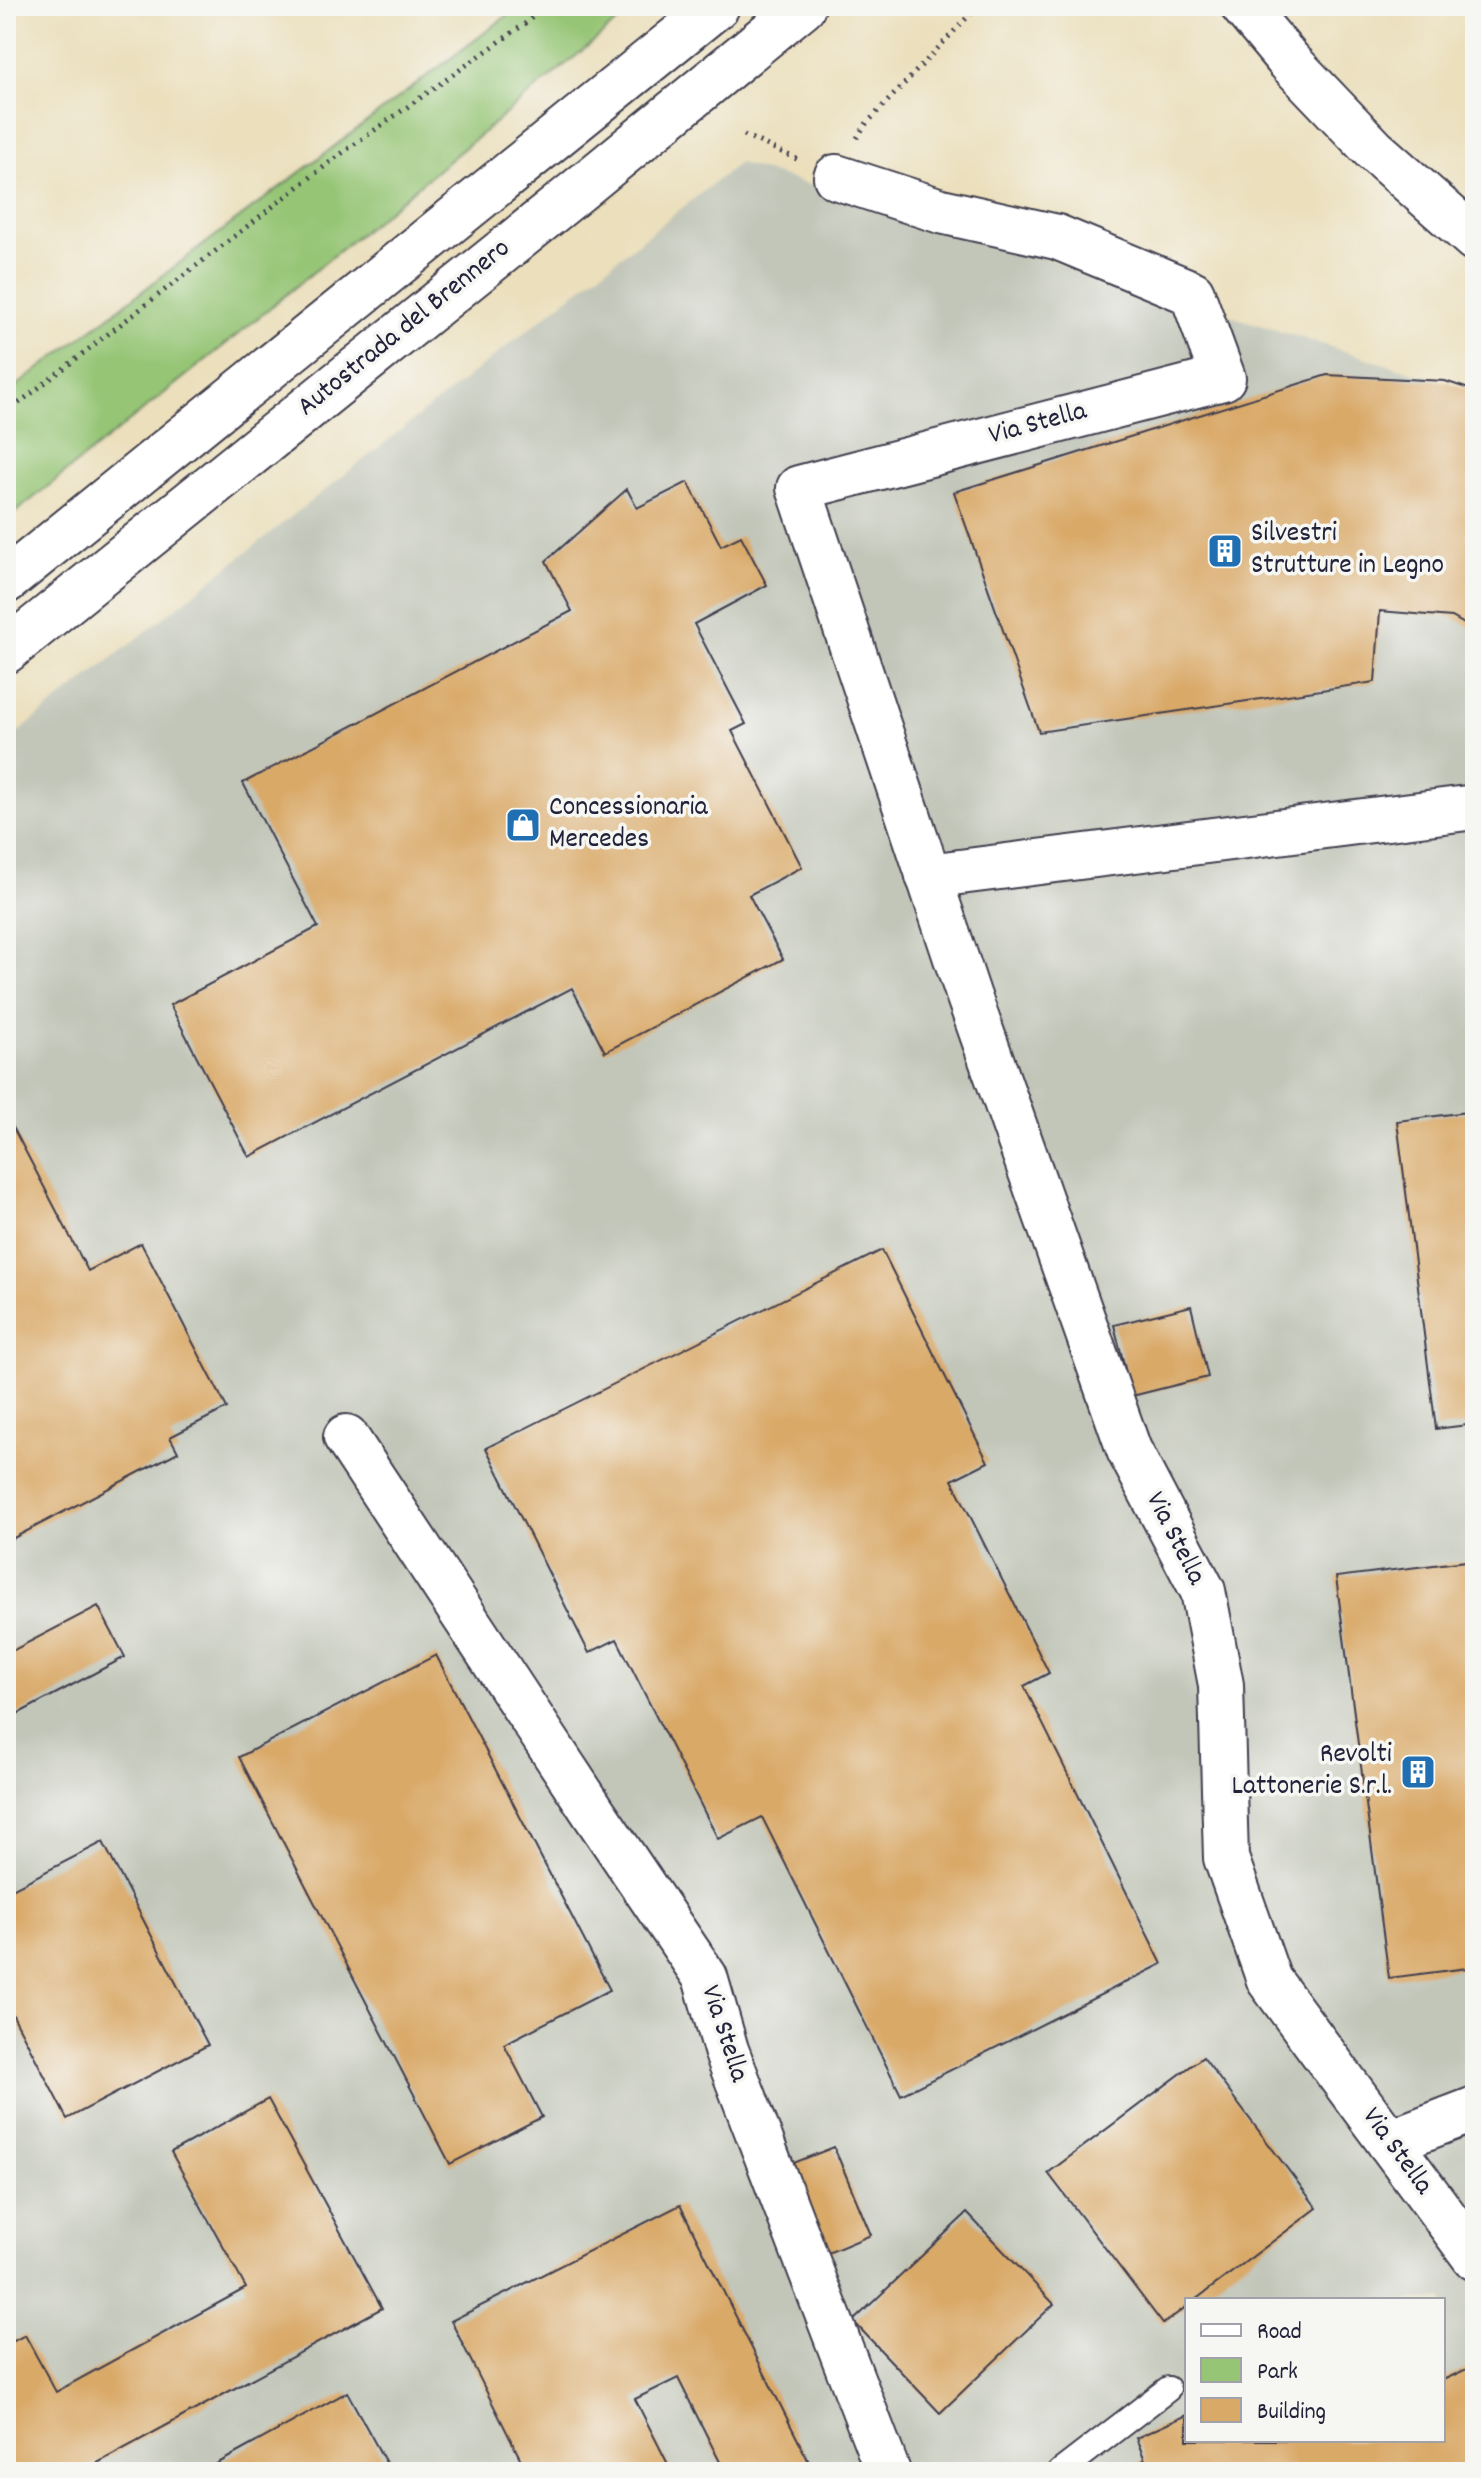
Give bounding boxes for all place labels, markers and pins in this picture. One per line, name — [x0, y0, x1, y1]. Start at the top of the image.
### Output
place label: Silvestri Strutture in Legno — [1251, 515, 1444, 587]
building icon: Silvestri Strutture in Legno — [1206, 532, 1244, 570]
place label: Concessionaria Mercedes — [549, 789, 709, 861]
shop icon: Concessionaria Mercedes — [504, 806, 542, 844]
place label: Revolti Lattonerie S.r.l. — [1231, 1736, 1392, 1808]
building icon: Revolti Lattonerie S.r.l. — [1399, 1753, 1437, 1791]

